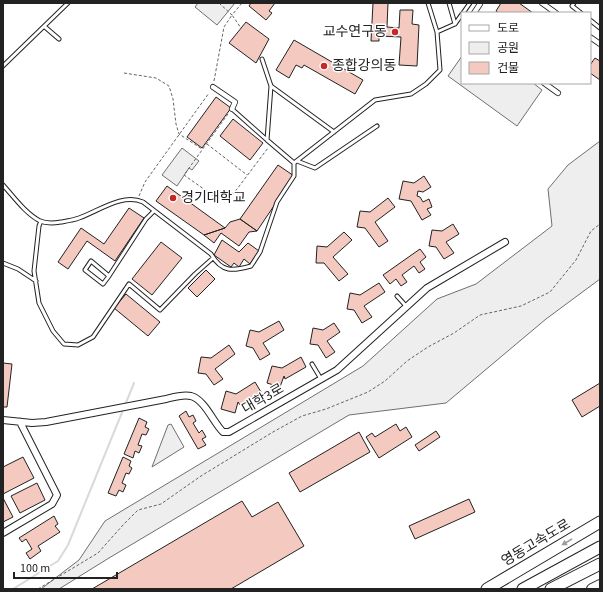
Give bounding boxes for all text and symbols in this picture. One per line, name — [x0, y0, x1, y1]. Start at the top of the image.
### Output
legend — [461, 12, 591, 84]
text: 도로 — [497, 20, 519, 37]
place label: 교수연구동 — [323, 22, 387, 42]
marker: 교수연구동 — [390, 27, 400, 37]
text: 공원 — [497, 40, 519, 57]
place label: 종합강의동 — [332, 56, 397, 76]
text: 건물 — [497, 60, 519, 77]
marker: 종합강의동 — [319, 61, 329, 71]
place label: 경기대학교 — [181, 188, 246, 208]
marker: 경기대학교 — [168, 193, 178, 203]
street label: 대학3로 — [238, 379, 288, 419]
street label: 영동고속도로 — [498, 514, 574, 571]
one-way arrow — [561, 538, 573, 545]
scale bar — [14, 554, 117, 580]
text: 100 m — [20, 560, 50, 577]

